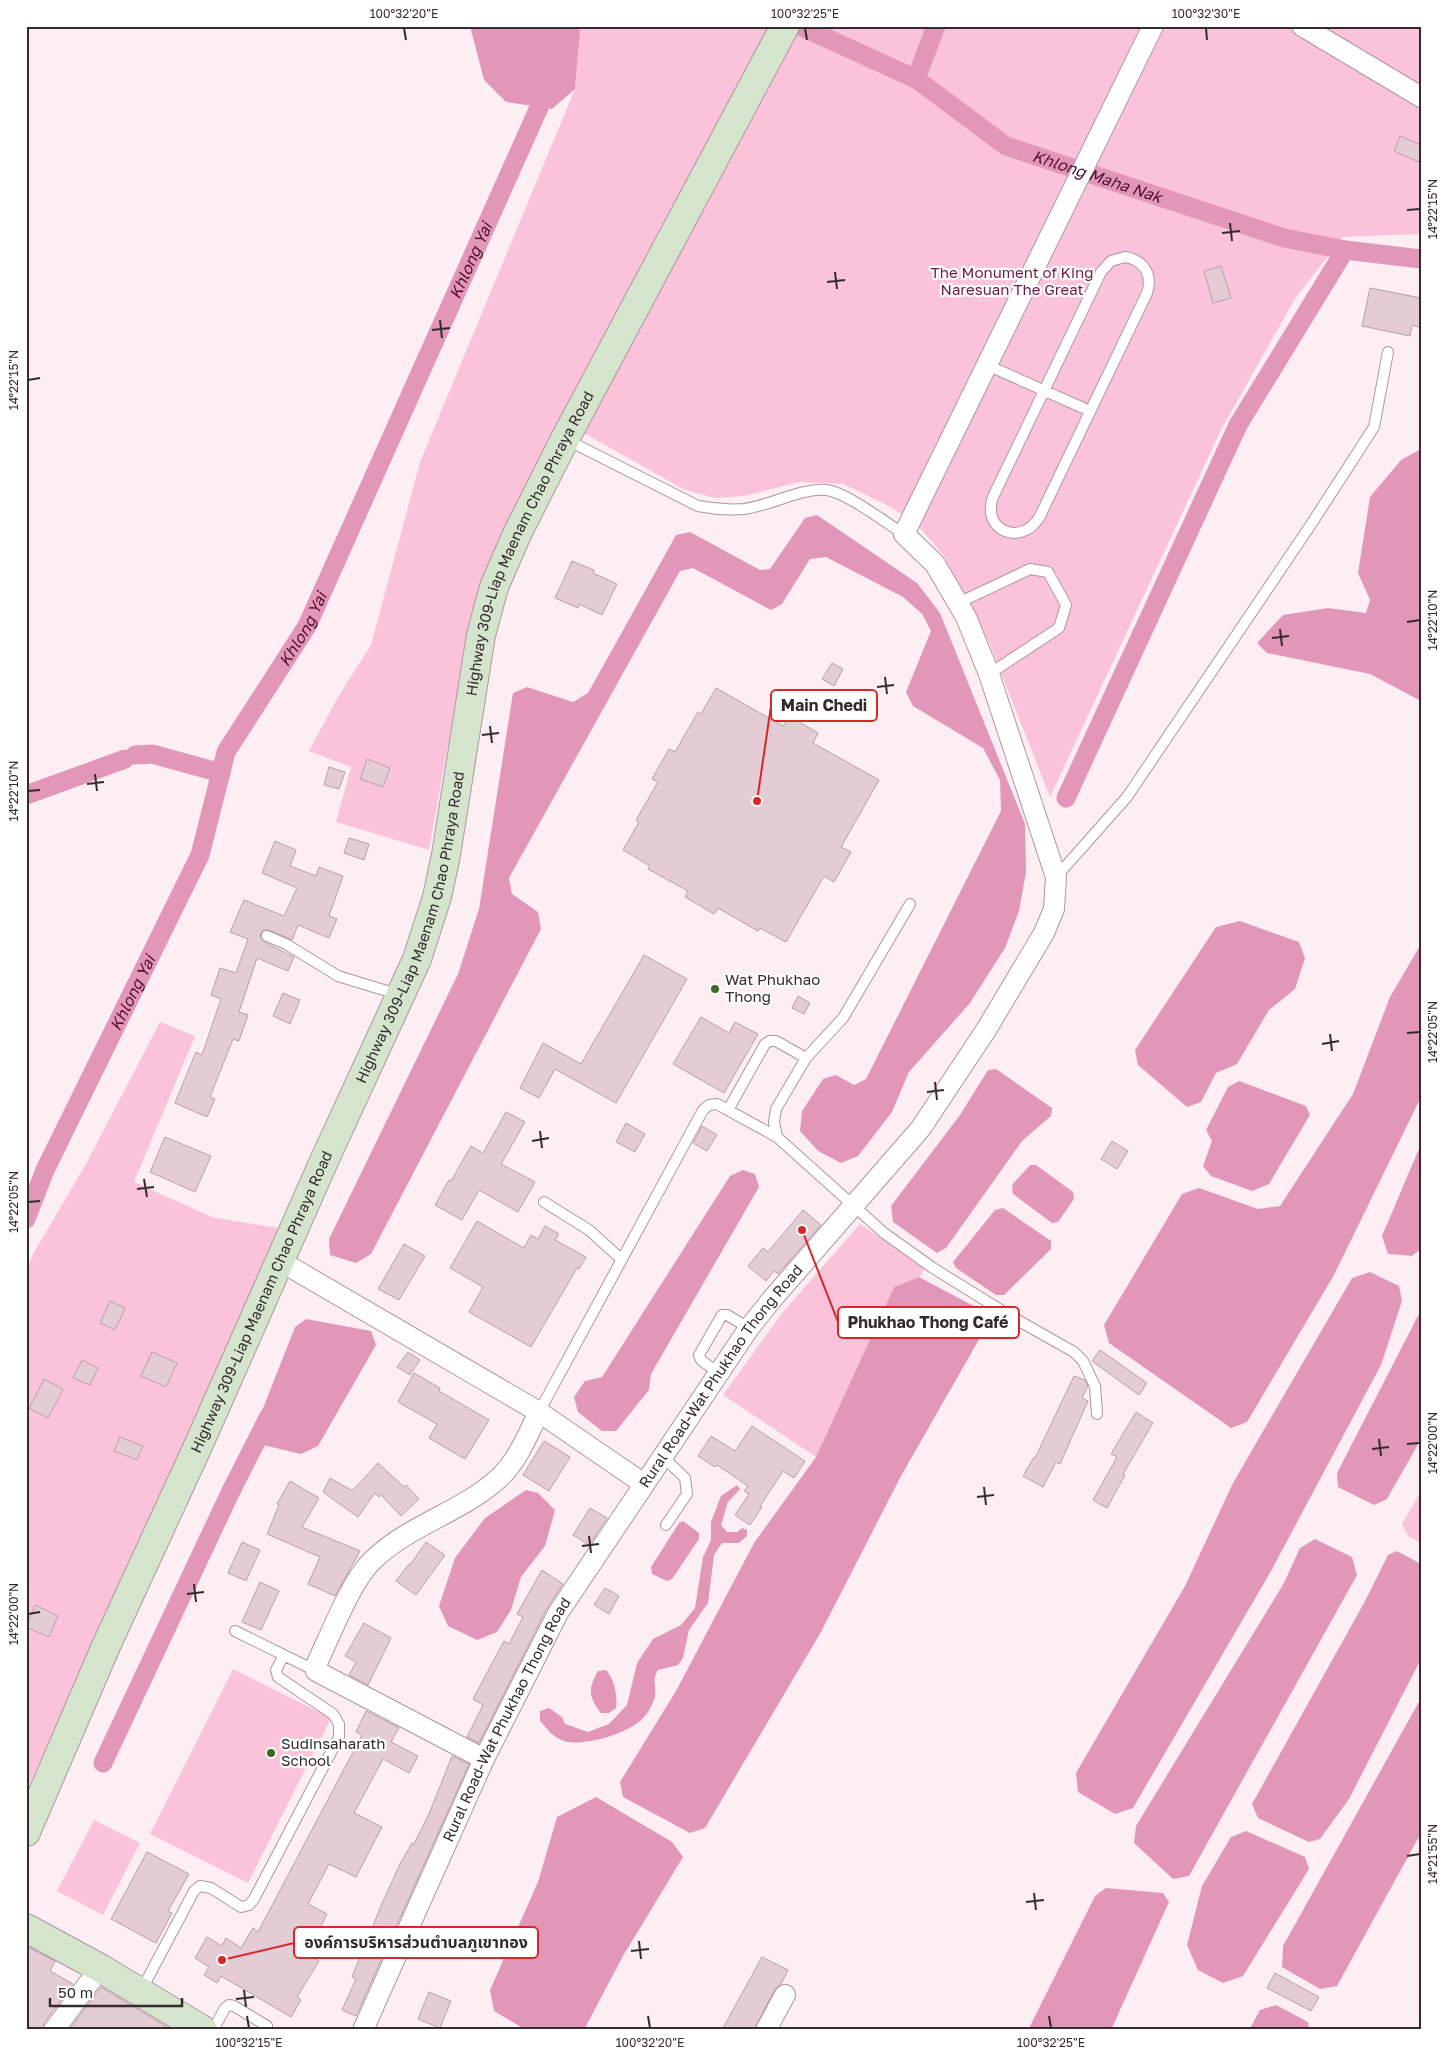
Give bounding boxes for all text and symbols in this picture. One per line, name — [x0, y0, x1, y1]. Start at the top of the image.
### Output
text: 100°32'20"E — [370, 6, 438, 21]
text: 100°32'25"E — [771, 6, 839, 21]
text: 100°32'30"E — [1172, 6, 1240, 21]
water label: Khlong Maha Nak — [1030, 146, 1167, 208]
text: 14°22'15"N — [1425, 179, 1440, 239]
water label: Khlong Yai — [445, 218, 497, 302]
park label: The Monument of King Naresuan The Great — [931, 263, 1093, 298]
text: 14°22'15"N — [6, 350, 21, 410]
street label: Highway 309-Liap Maenam Chao Phraya Road — [461, 388, 597, 697]
water label: Khlong Yai — [274, 587, 332, 670]
text: 14°22'10"N — [1425, 590, 1440, 650]
callout: Main Chedi — [771, 690, 877, 721]
text: Main Chedi — [781, 695, 867, 715]
text: 14°22'10"N — [6, 761, 21, 821]
street label: Highway 309-Liap Maenam Chao Phraya Road — [351, 770, 467, 1086]
water label: Khlong Yai — [105, 950, 160, 1034]
place label: Wat Phukhao Thong — [725, 970, 820, 1005]
marker: Wat Phukhao Thong — [709, 983, 721, 995]
text: 14°22'05"N — [1425, 1001, 1440, 1063]
street label: Highway 309-Liap Maenam Chao Phraya Road — [186, 1148, 335, 1456]
text: 14°22'05"N — [6, 1171, 21, 1233]
street label: Rural Road-Wat Phukhao Thong Road — [635, 1261, 806, 1491]
callout: Phukhao Thong Café — [838, 1307, 1019, 1338]
text: Phukhao Thong Café — [848, 1312, 1008, 1332]
text: 14°22'00"N — [1425, 1412, 1440, 1474]
text: 14°22'00"N — [6, 1583, 21, 1645]
street label: Rural Road-Wat Phukhao Thong Road — [438, 1594, 574, 1844]
place label: Sudinsaharath School — [281, 1734, 386, 1769]
marker: Sudinsaharath School — [265, 1747, 277, 1759]
text: 14°21'55"N — [1425, 1824, 1440, 1884]
callout: องค์การบริหารส่วนตำบลภูเขาทอง — [294, 1927, 538, 1958]
text: องค์การบริหารส่วนตำบลภูเขาทอง — [304, 1932, 528, 1953]
scale bar — [50, 1976, 182, 2008]
text: 50 m — [58, 1983, 93, 2001]
text: 100°32'15"E — [216, 2035, 282, 2050]
text: 100°32'20"E — [616, 2035, 684, 2050]
text: 100°32'25"E — [1017, 2035, 1085, 2050]

